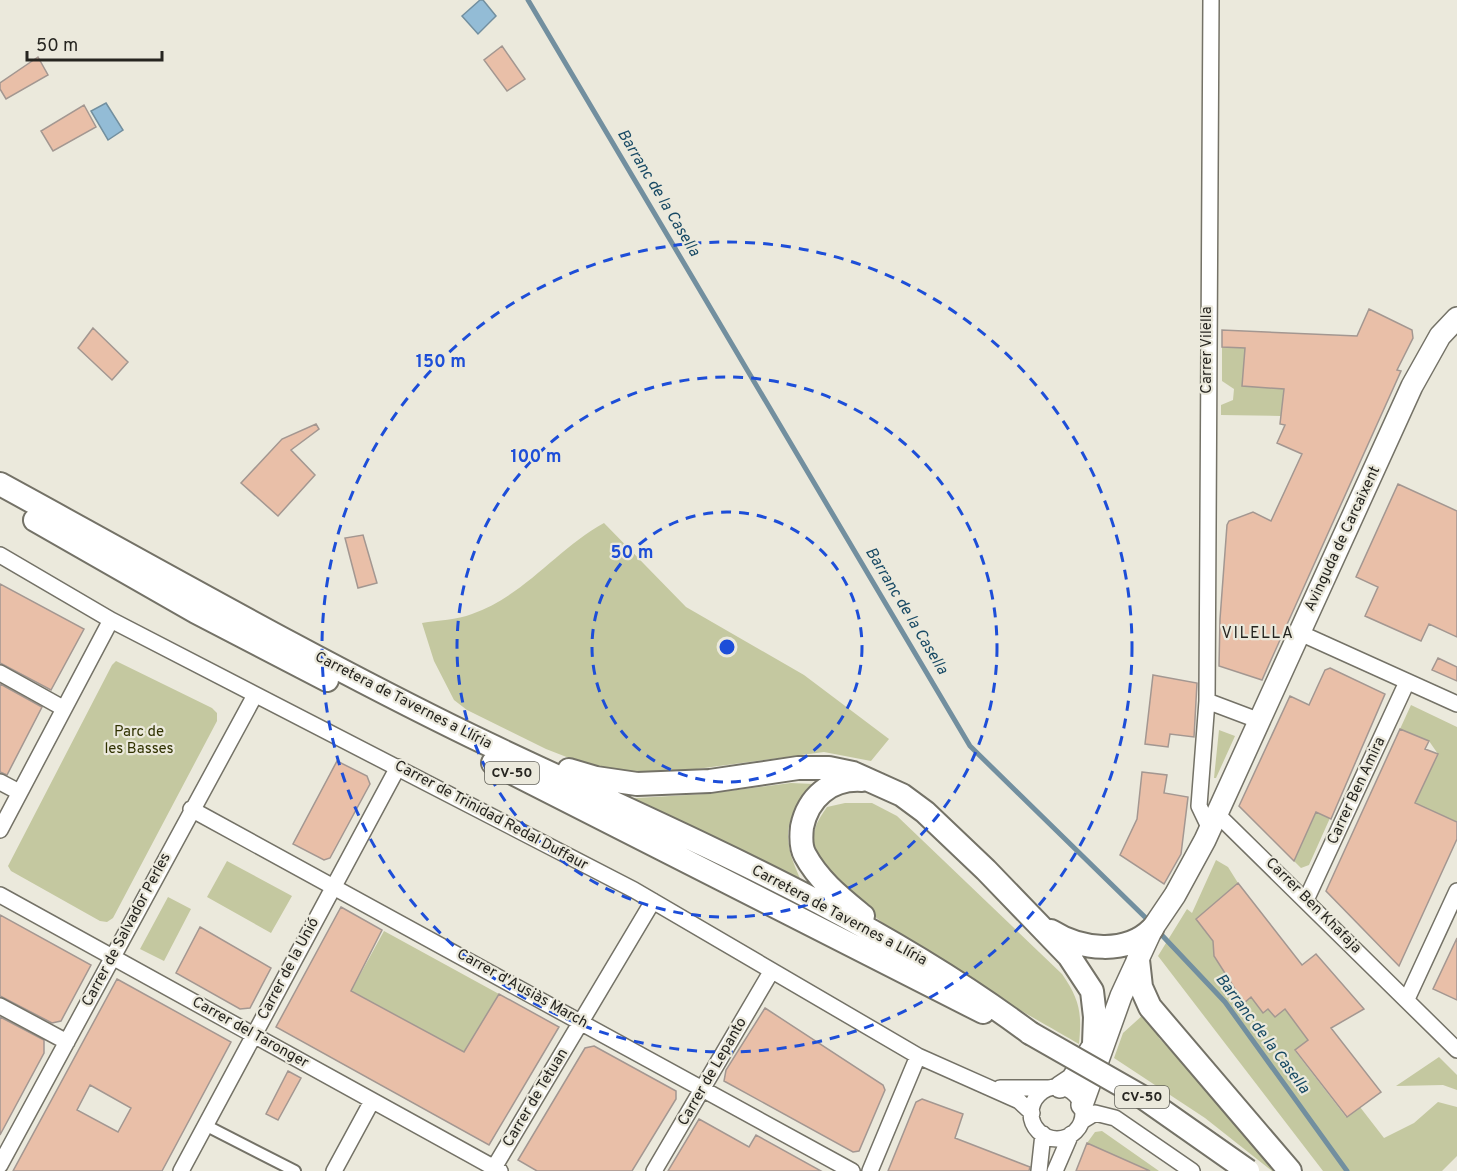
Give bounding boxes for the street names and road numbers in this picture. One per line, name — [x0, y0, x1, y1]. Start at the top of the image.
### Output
street label: Carrer Vilella — [1198, 306, 1217, 394]
street label: Avinguda de Carcaixent — [1301, 463, 1385, 615]
street label: Carretera de Tavernes a Llíria — [311, 648, 495, 754]
street label: Carrer Ben Amira — [1324, 734, 1390, 848]
street label: Carrer de Trinidad Redal Duffaur — [391, 757, 591, 875]
road number: CV-50 — [485, 762, 539, 784]
street label: Carrer de Salvador Perles — [78, 850, 176, 1010]
street label: Carrer Ben Khafaja — [1261, 854, 1365, 958]
street label: Carretera de Tavernes a Llíria — [748, 862, 930, 970]
street label: Carrer de la Unió — [254, 915, 324, 1023]
street label: Carrer d'Ausiàs March — [453, 945, 591, 1033]
street label: Carrer del Taronger — [188, 993, 312, 1073]
street label: Carrer de Lepanto — [674, 1014, 752, 1130]
street label: Carrer de Tetuan — [499, 1045, 573, 1151]
road number: CV-50 — [1115, 1086, 1169, 1108]

